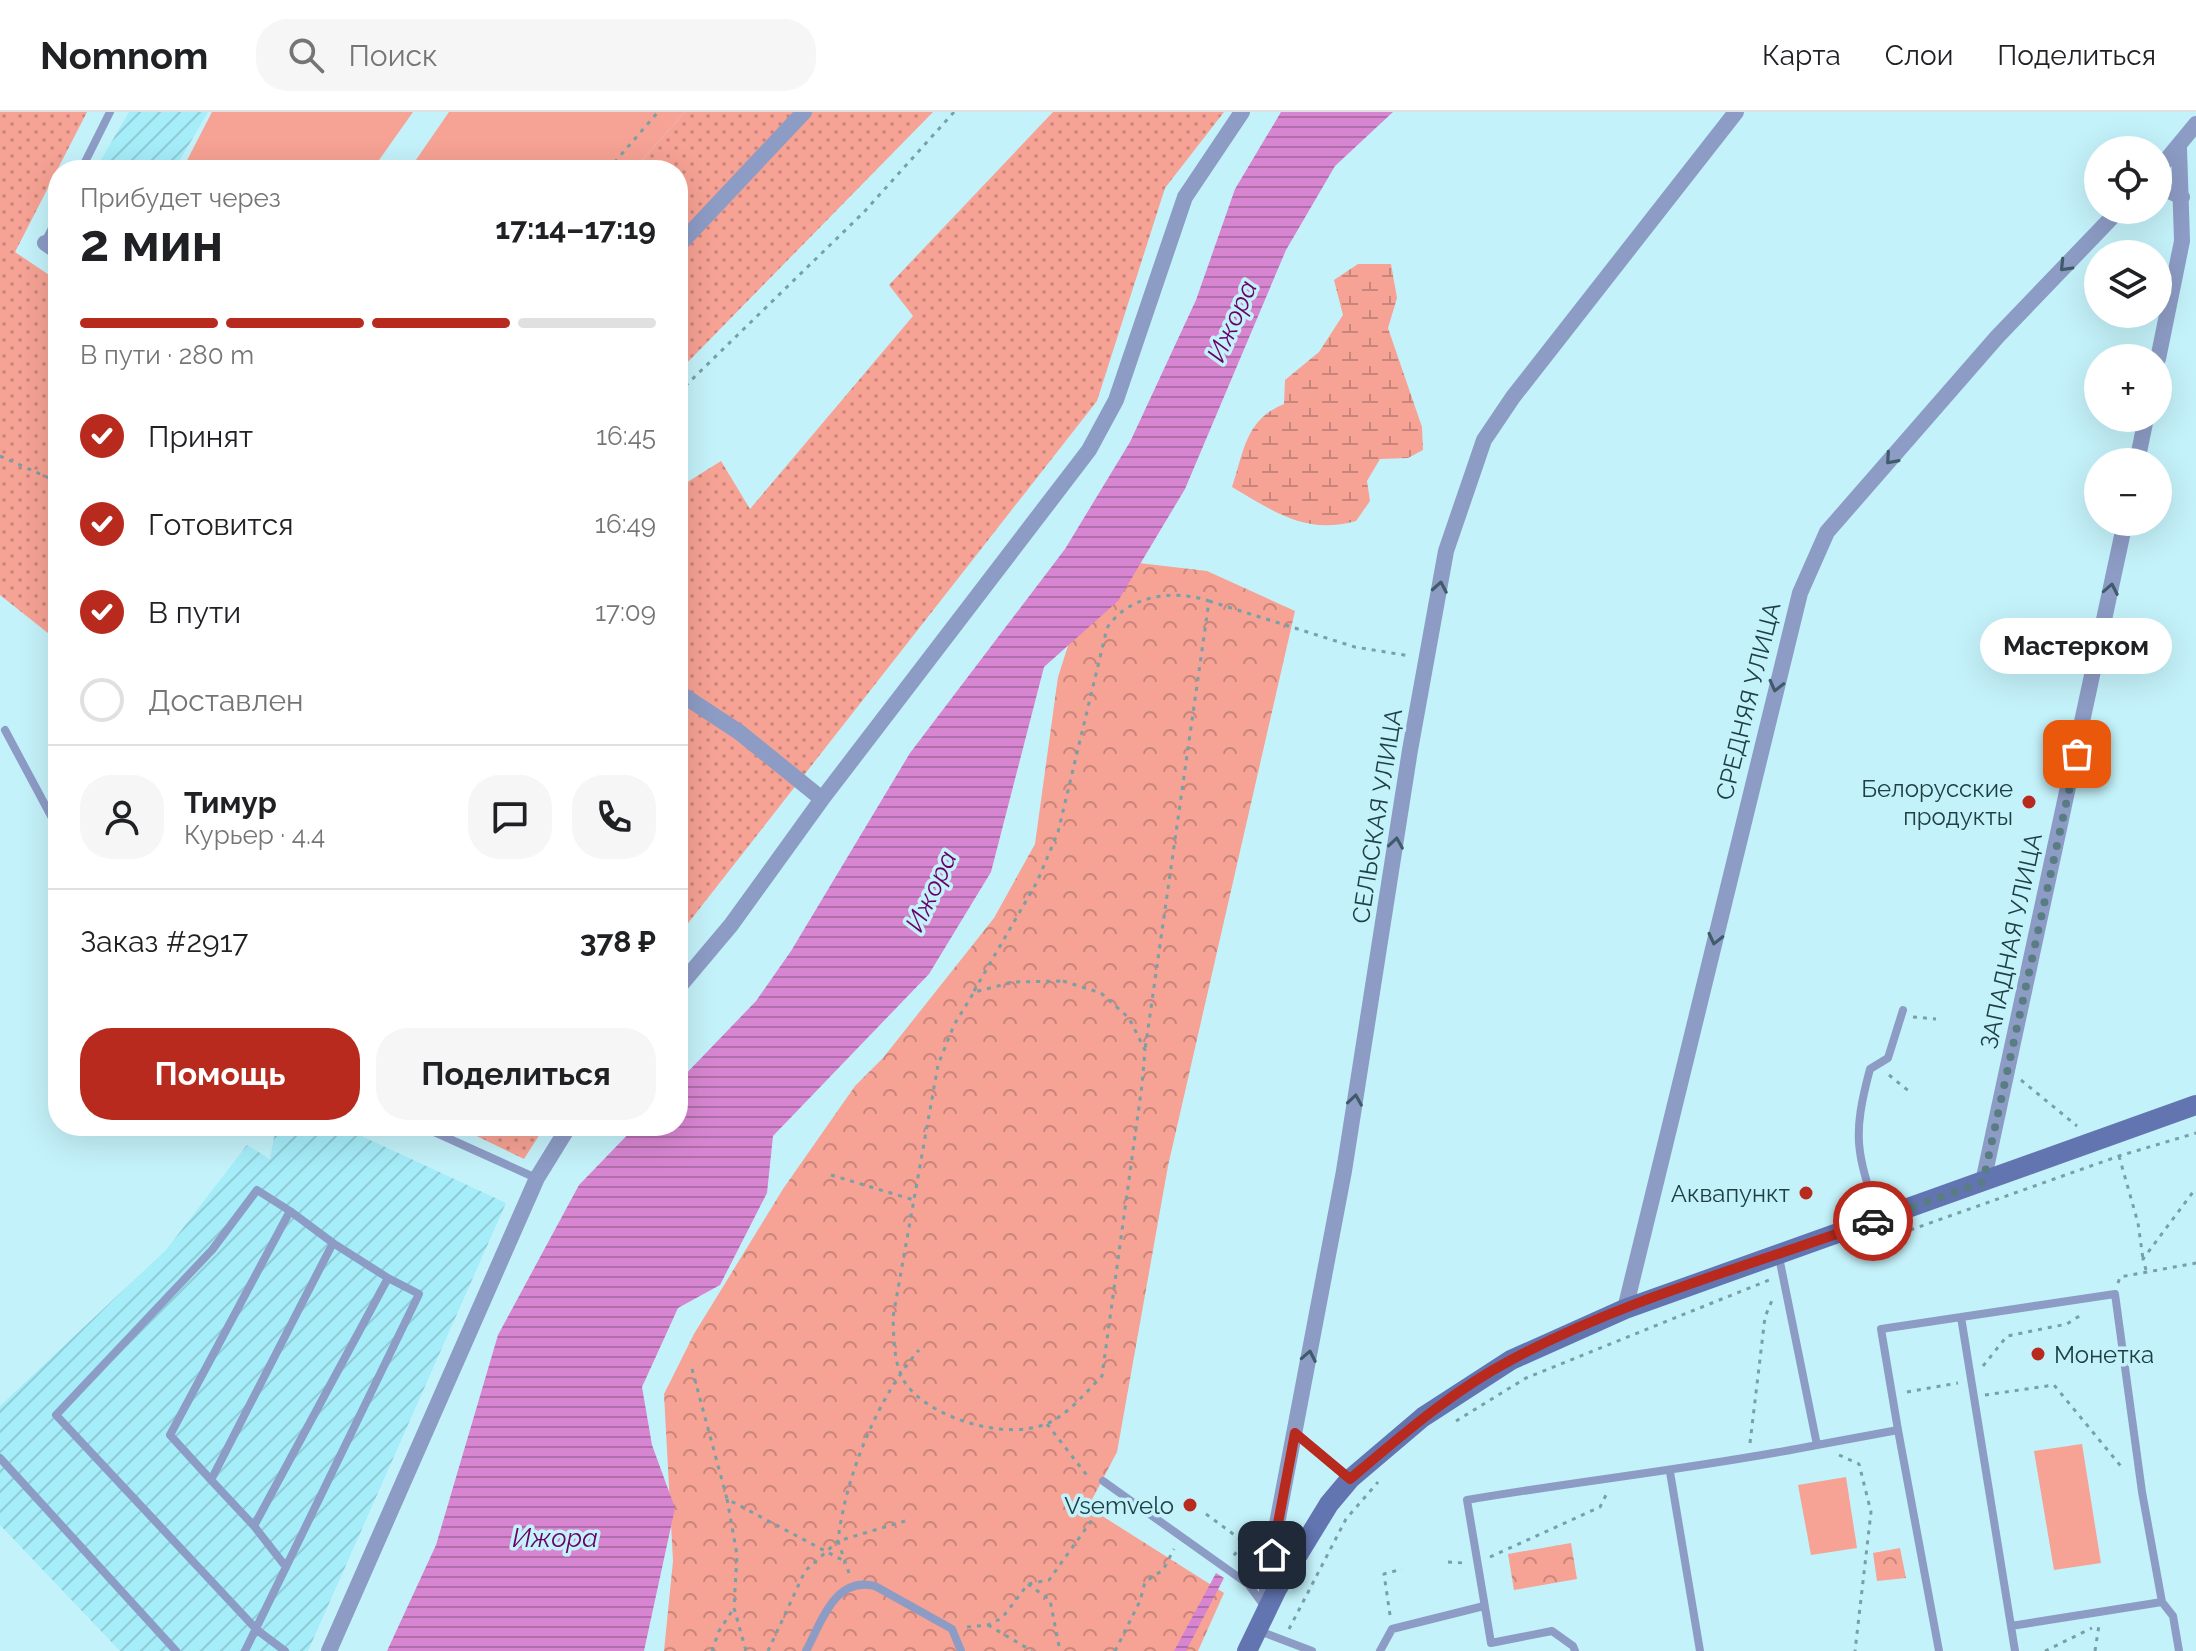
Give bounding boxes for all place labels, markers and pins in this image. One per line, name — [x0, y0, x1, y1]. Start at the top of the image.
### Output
callout: Мастерком — [1981, 618, 2173, 674]
pin — [2043, 720, 2111, 788]
place label: Белорусские продукты — [1861, 774, 2013, 831]
marker: Белорусские продукты — [2020, 793, 2038, 811]
place label: Аквапункт — [1671, 1179, 1791, 1208]
marker: Аквапункт — [1797, 1184, 1815, 1202]
place label: Монетка — [2054, 1340, 2154, 1369]
marker: Монетка — [2029, 1345, 2047, 1363]
place label: Vsemvelo — [1064, 1491, 1174, 1520]
marker: Vsemvelo — [1181, 1496, 1199, 1514]
pin — [1238, 1521, 1306, 1589]

